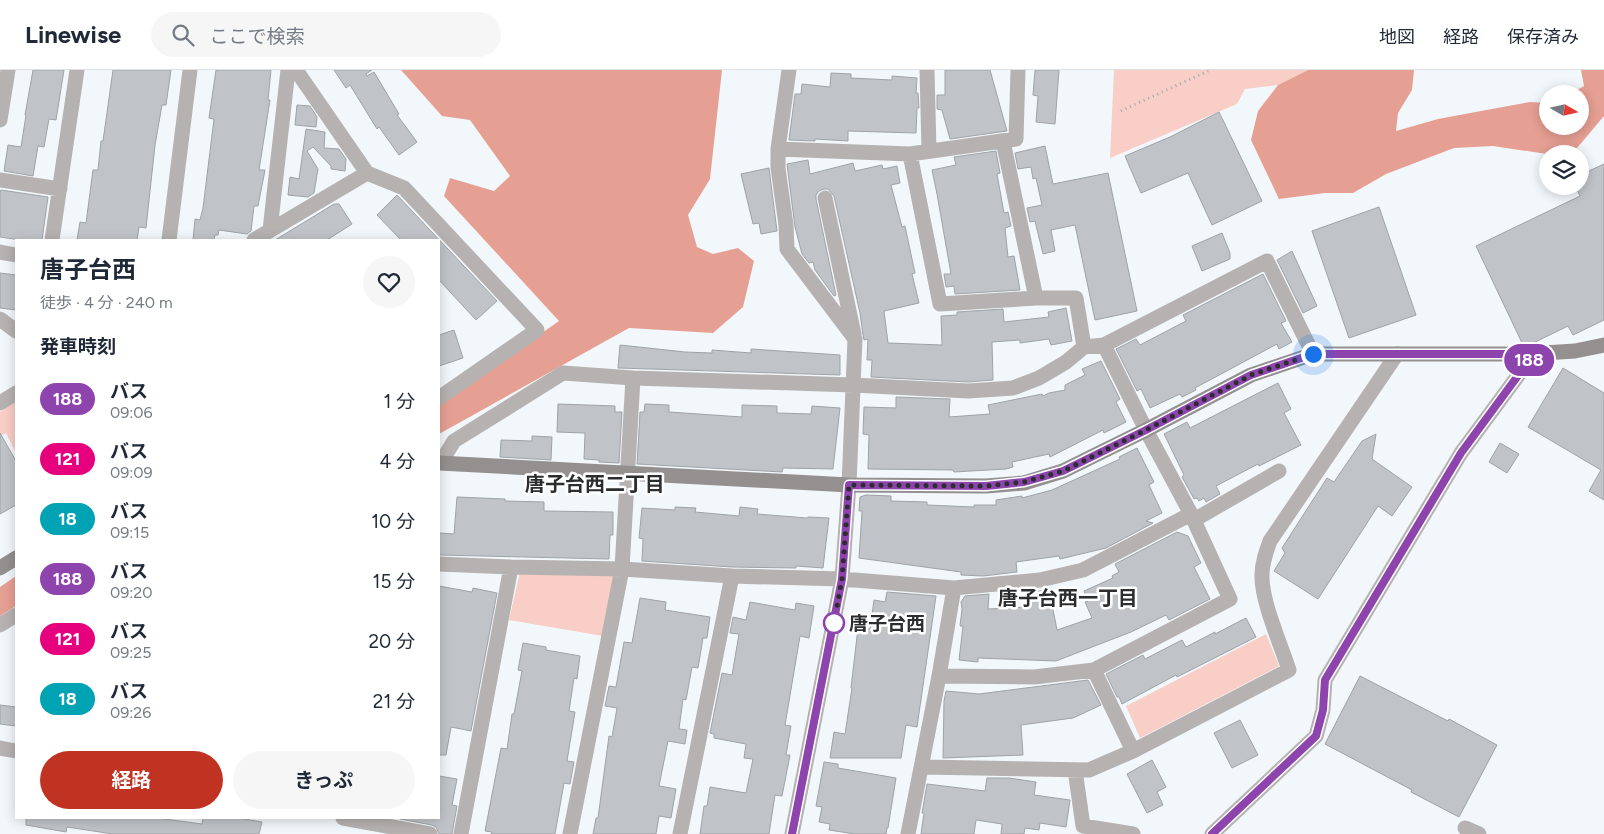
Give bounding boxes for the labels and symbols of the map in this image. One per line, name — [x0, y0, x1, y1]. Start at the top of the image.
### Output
north arrow — [1539, 85, 1589, 135]
your location — [1301, 342, 1326, 367]
line badge: 188 — [1500, 344, 1558, 376]
district label: 唐子台西二丁目 — [525, 472, 665, 496]
district label: 唐子台西一丁目 — [998, 586, 1138, 610]
marker: 唐子台西 — [823, 612, 845, 634]
place label: 唐子台西 — [849, 612, 925, 635]

